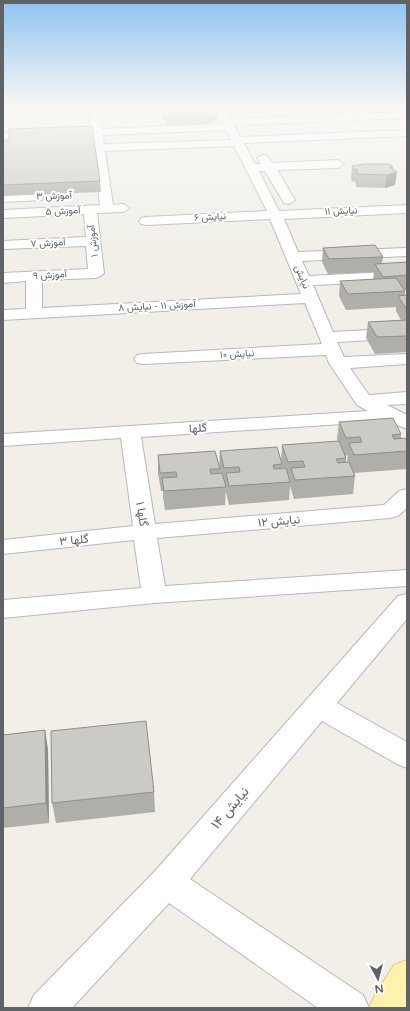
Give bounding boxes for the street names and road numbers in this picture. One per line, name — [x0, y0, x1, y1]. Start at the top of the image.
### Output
street label: آموزش ۳ — [36, 189, 73, 203]
street label: آموزش ۵ — [45, 204, 81, 218]
street label: نیایش ۱۱ — [324, 204, 358, 218]
street label: نیایش ۶ — [194, 210, 226, 224]
street label: آموزش ۱ — [85, 224, 101, 258]
street label: آموزش ۷ — [30, 236, 66, 250]
street label: نیایش — [292, 263, 312, 291]
street label: آموزش ۹ — [33, 268, 68, 282]
street label: آموزش ۱۱ - نیایش ۸ — [118, 298, 197, 314]
street label: نیایش ۱۰ — [220, 347, 255, 361]
street label: گلها — [188, 420, 208, 437]
street label: گلها ۱ — [132, 501, 151, 528]
street label: نیایش ۱۲ — [257, 512, 301, 531]
street label: گلها ۳ — [59, 532, 89, 549]
street label: نیایش ۱۴ — [207, 783, 253, 833]

